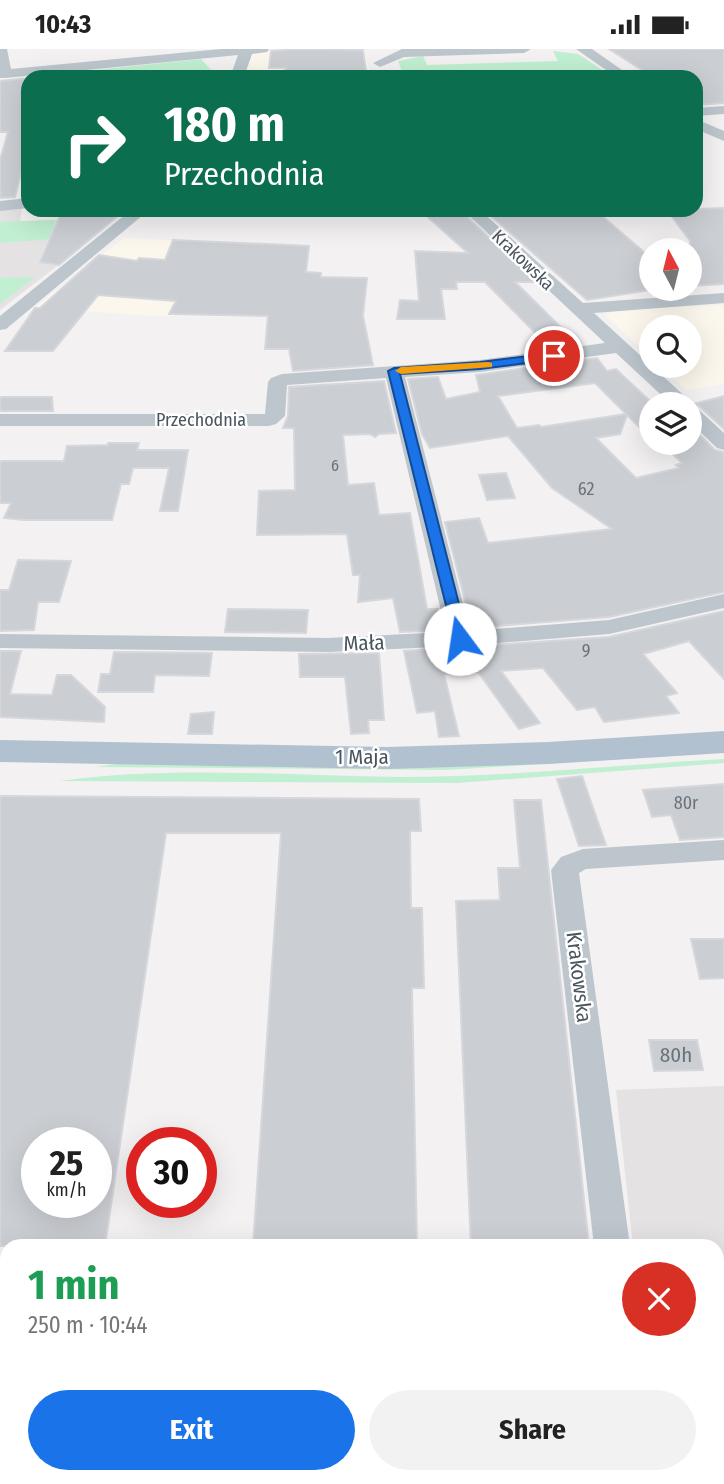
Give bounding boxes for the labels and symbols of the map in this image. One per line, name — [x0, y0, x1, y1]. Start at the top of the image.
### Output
street label: Krakowska — [487, 225, 559, 295]
north arrow — [639, 238, 702, 301]
pin — [524, 326, 584, 386]
street label: Przechodnia — [156, 409, 246, 431]
house number: 6 — [331, 456, 339, 475]
house number: 62 — [578, 478, 594, 500]
position arrow — [423, 602, 497, 676]
street label: Mała — [343, 629, 385, 657]
house number: 9 — [582, 640, 590, 662]
street label: 1 Maja — [335, 744, 389, 770]
house number: 80r — [674, 792, 699, 814]
street label: Krakowska — [561, 930, 597, 1024]
house number: 80h — [660, 1042, 692, 1068]
speed limit sign: 30 — [126, 1127, 217, 1218]

